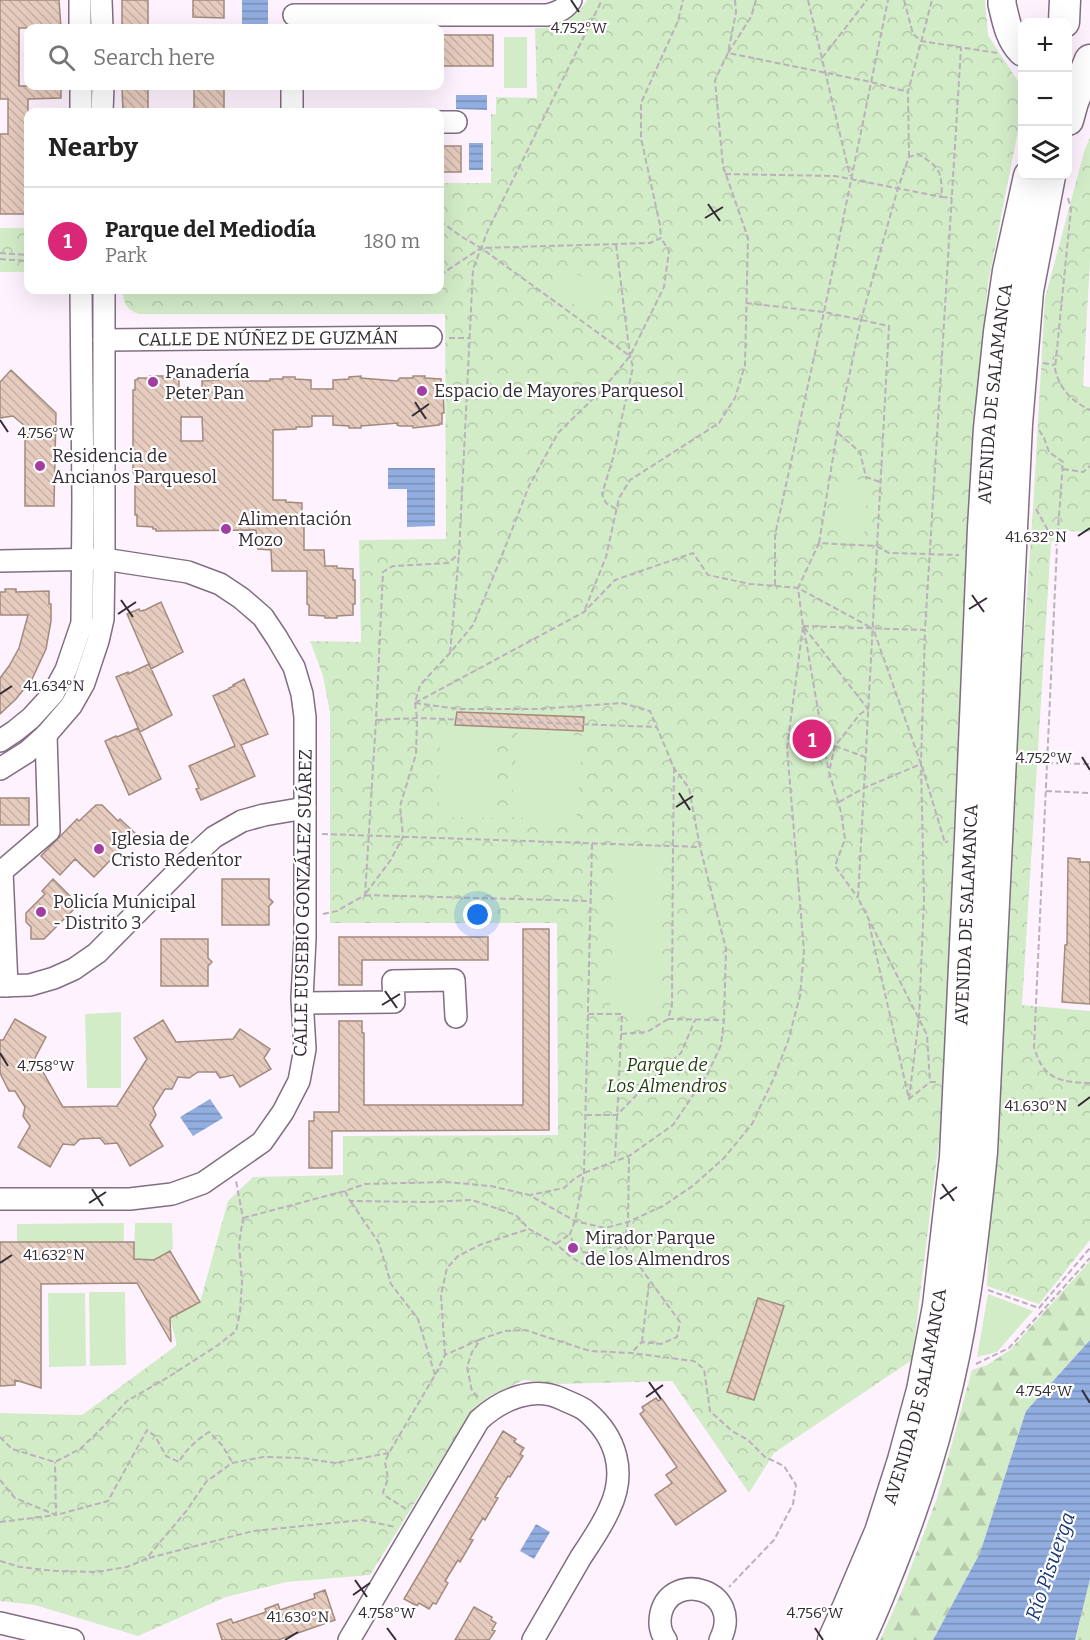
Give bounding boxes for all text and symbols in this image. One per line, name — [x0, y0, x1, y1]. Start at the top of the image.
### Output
map controls — [1018, 18, 1072, 180]
button: + — [1018, 18, 1072, 72]
text: 4.752°W — [551, 19, 608, 37]
search box — [24, 24, 444, 90]
icon: search — [45, 41, 78, 74]
text: Search here — [93, 44, 215, 71]
button: − — [1018, 72, 1072, 126]
button: layers — [1018, 126, 1072, 180]
text: Nearby — [48, 132, 138, 163]
text: Parque del Mediodía — [105, 216, 316, 243]
text: 1 — [63, 229, 72, 253]
text: 180 m — [364, 229, 420, 253]
text: Park — [105, 243, 147, 267]
street label: AVENIDA DE SALAMANCA — [973, 282, 1017, 505]
street label: CALLE DE NÚÑEZ DE GUZMÁN — [138, 326, 398, 351]
place label: Panadería Peter Pan — [165, 361, 250, 404]
marker: Panadería Peter Pan — [146, 375, 160, 389]
place label: Espacio de Mayores Parquesol — [434, 380, 684, 402]
marker: Espacio de Mayores Parquesol — [415, 384, 429, 398]
text: 4.756°W — [18, 424, 75, 442]
place label: Residencia de Ancianos Parquesol — [52, 445, 217, 488]
marker: Residencia de Ancianos Parquesol — [33, 459, 47, 473]
place label: Alimentación Mozo — [238, 508, 352, 551]
marker: Alimentación Mozo — [219, 522, 233, 536]
text: 41.632°N — [1005, 528, 1067, 546]
text: 41.634°N — [23, 677, 85, 695]
pin: 1 — [792, 716, 832, 762]
street label: CALLE EUSEBIO GONZÁLEZ SUÁREZ — [289, 749, 317, 1057]
text: 4.752°W — [1016, 749, 1073, 767]
street label: AVENIDA DE SALAMANCA — [950, 803, 982, 1026]
place label: Iglesia de Cristo Redentor — [111, 828, 242, 871]
marker: Iglesia de Cristo Redentor — [92, 842, 106, 856]
place label: Policía Municipal - Distrito 3 — [53, 891, 196, 934]
your location — [463, 900, 492, 929]
marker: Policía Municipal - Distrito 3 — [34, 905, 48, 919]
park label: Parque de Los Almendros — [607, 1054, 728, 1097]
text: 4.758°W — [17, 1057, 75, 1075]
text: 41.630°N — [1005, 1097, 1068, 1115]
place label: Mirador Parque de los Almendros — [585, 1227, 730, 1270]
marker: Mirador Parque de los Almendros — [566, 1241, 580, 1255]
text: 41.632°N — [23, 1246, 85, 1264]
street label: AVENIDA DE SALAMANCA — [878, 1287, 951, 1507]
text: 4.754°W — [1016, 1382, 1073, 1400]
water label: Río Pisuerga — [1020, 1509, 1080, 1623]
text: 4.758°W — [358, 1604, 416, 1622]
text: 4.756°W — [787, 1604, 844, 1622]
text: 41.630°N — [267, 1608, 330, 1626]

